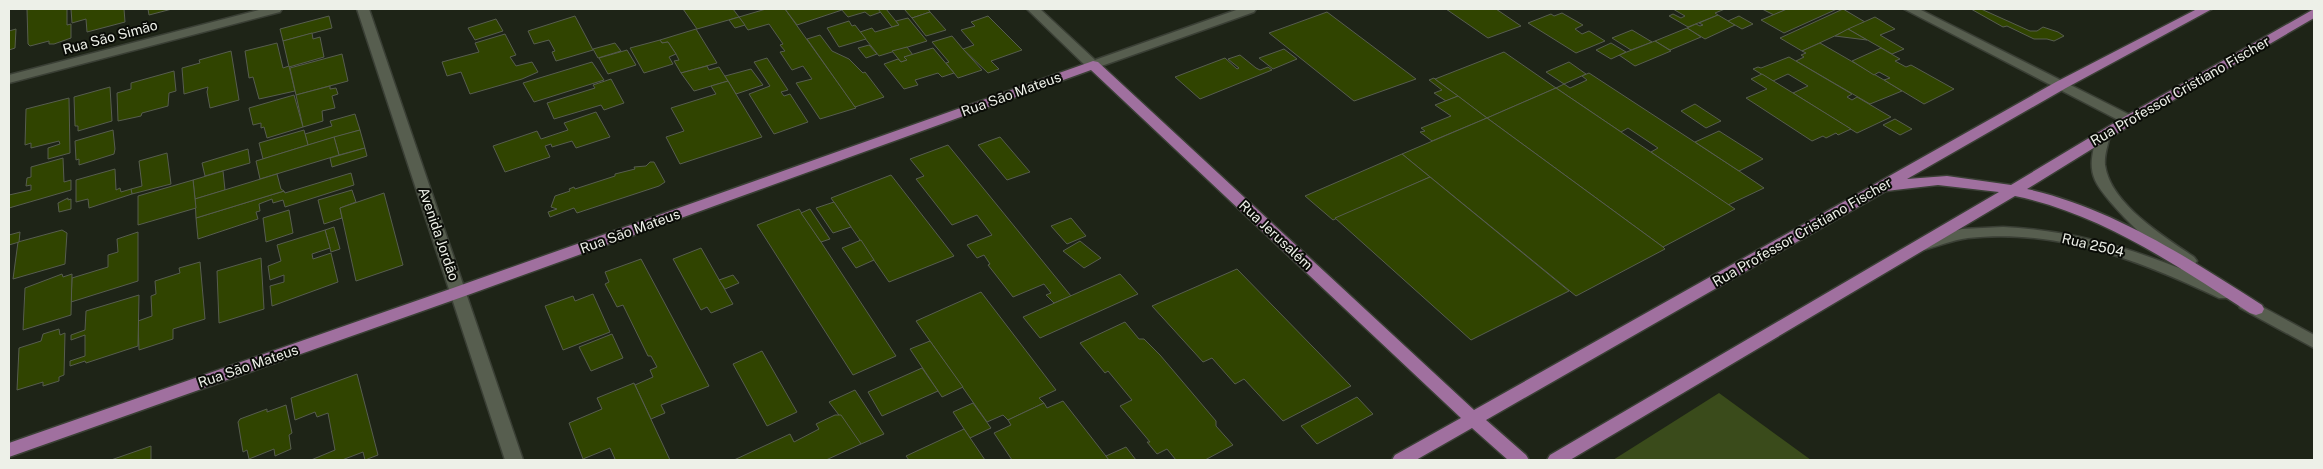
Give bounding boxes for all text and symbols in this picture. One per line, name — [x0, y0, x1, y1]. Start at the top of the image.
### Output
street label: Rua São Simão — [61, 17, 159, 57]
street label: Rua Professor Cristiano Fischer — [2088, 33, 2272, 149]
street label: Rua São Mateus — [959, 69, 1063, 119]
street label: Rua Professor Cristiano Fischer — [1710, 174, 1894, 290]
street label: Avenida Jordão — [416, 185, 462, 283]
street label: Rua Jerusalém — [1236, 197, 1316, 273]
street label: Rua São Mateus — [578, 206, 682, 256]
street label: Rua 2504 — [2060, 230, 2126, 260]
street label: Rua São Mateus — [196, 341, 300, 391]

